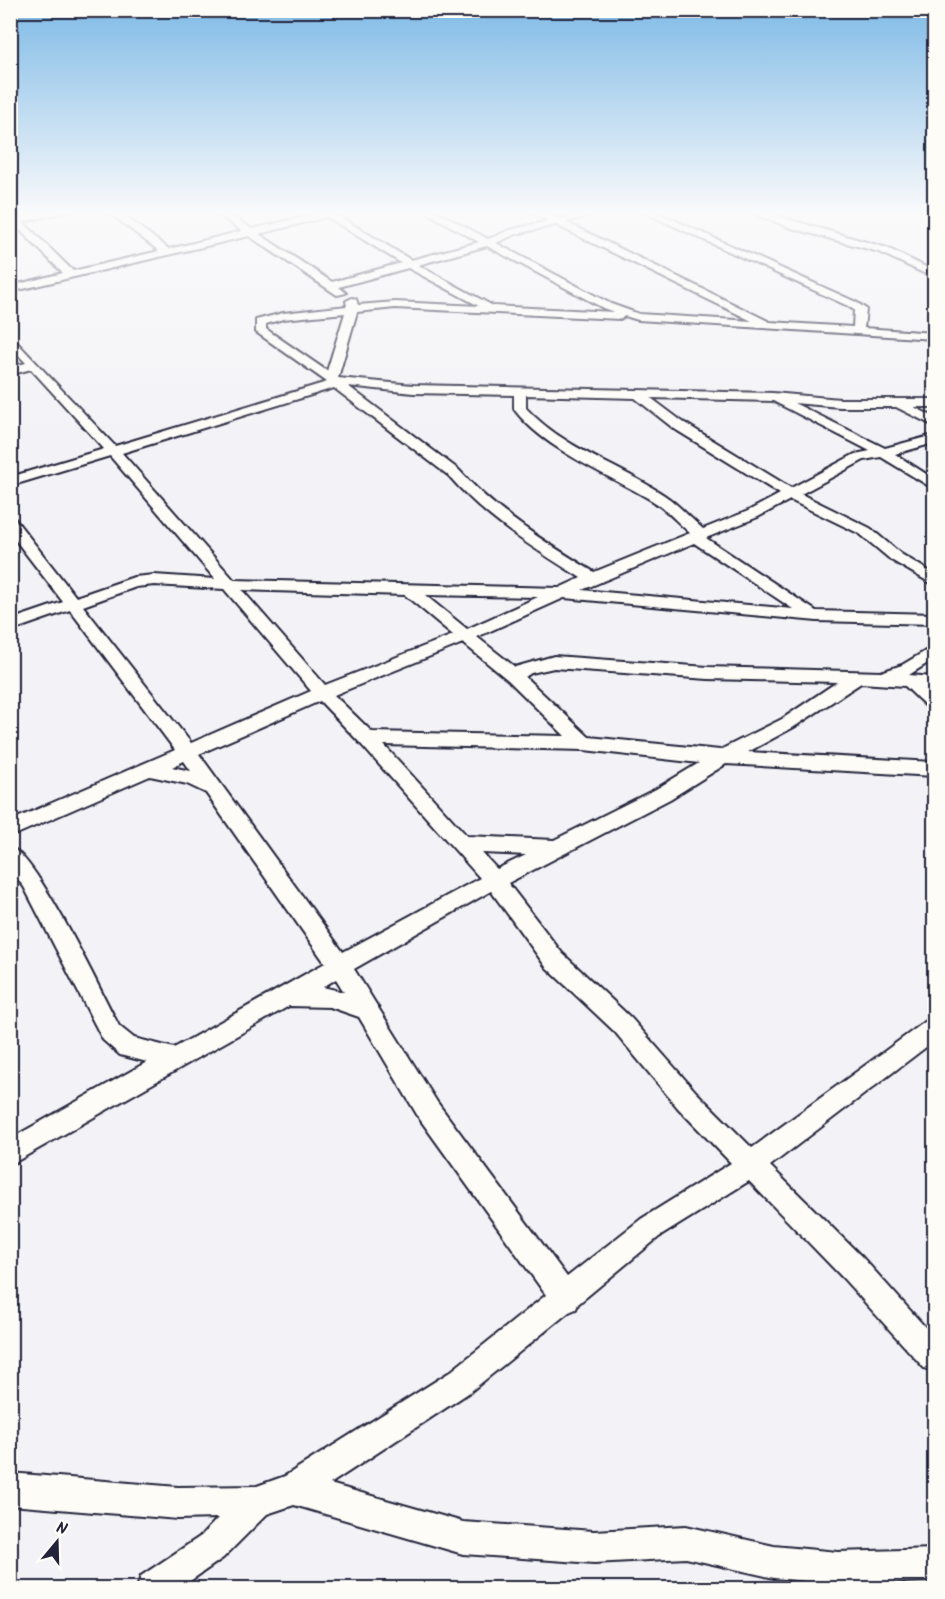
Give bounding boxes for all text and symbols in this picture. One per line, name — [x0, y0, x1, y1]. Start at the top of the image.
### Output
north arrow — [27, 1512, 87, 1572]
text: N — [53, 1516, 70, 1543]

